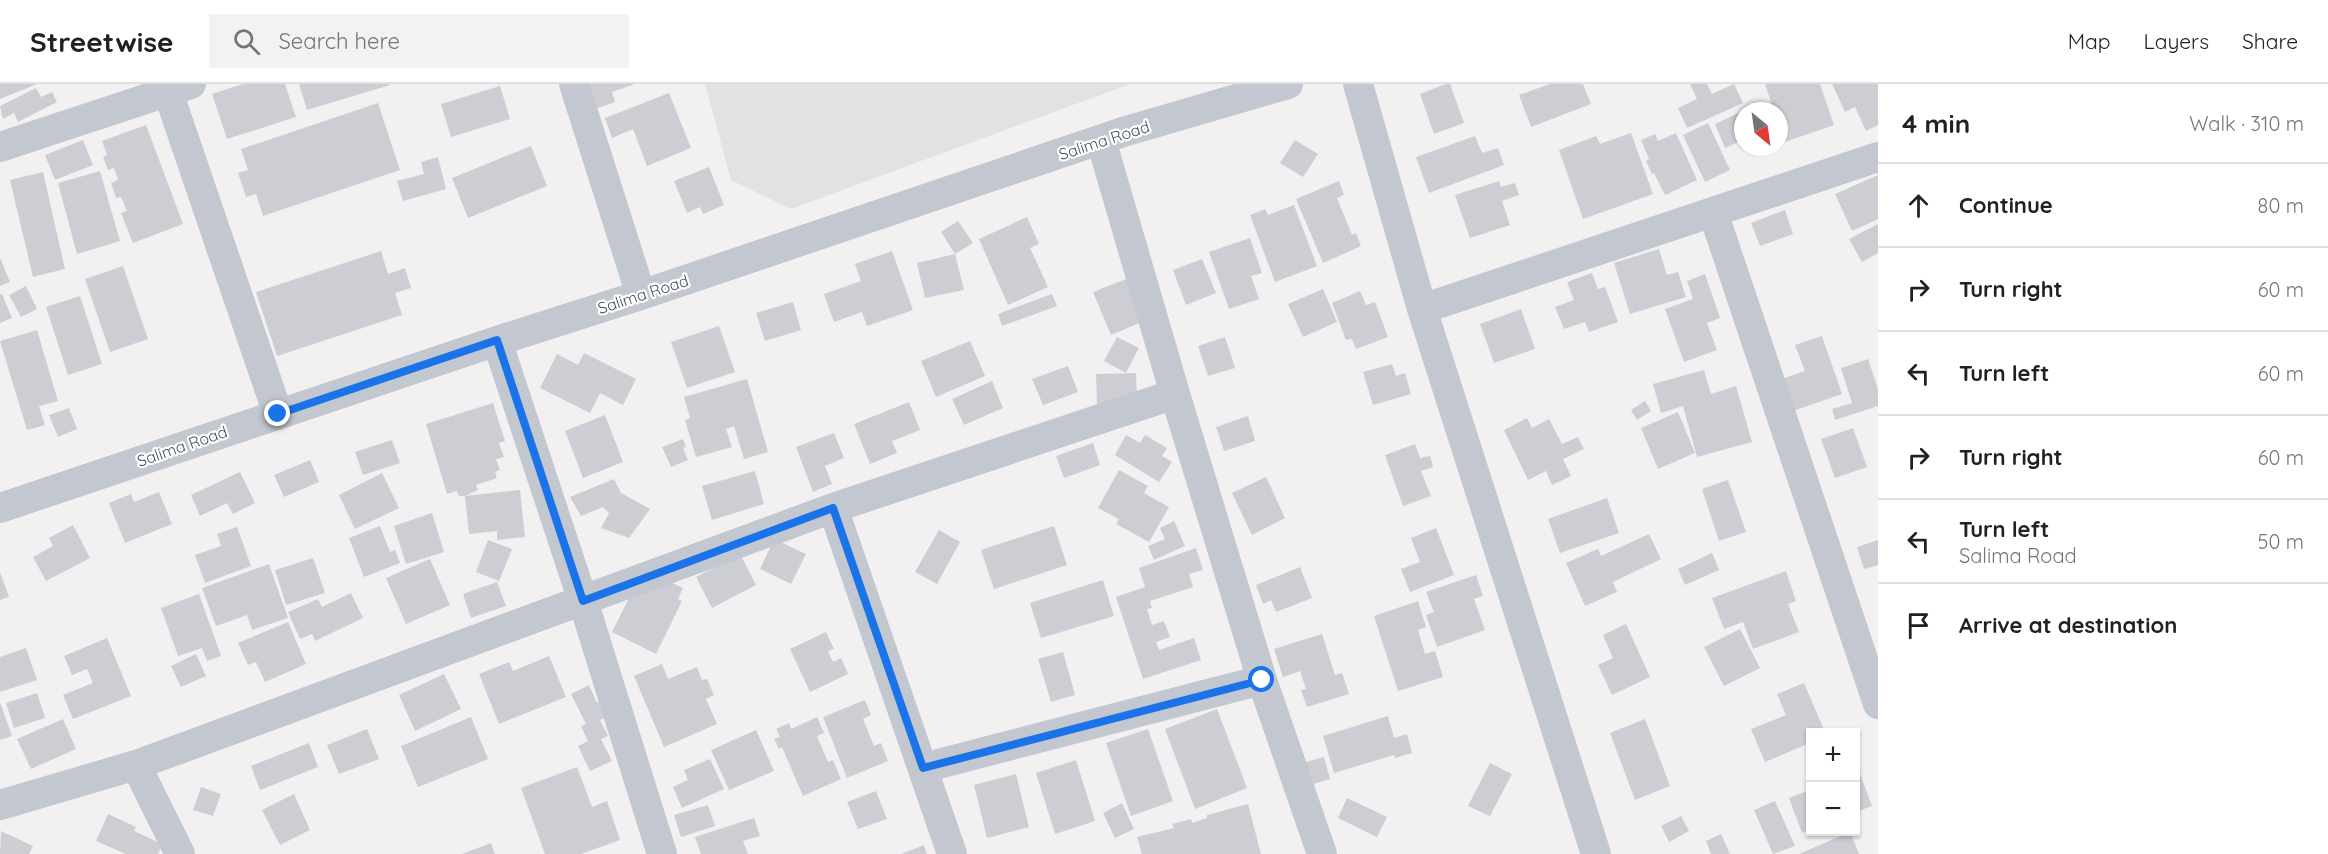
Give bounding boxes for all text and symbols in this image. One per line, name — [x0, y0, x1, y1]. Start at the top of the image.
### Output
search box — [209, 14, 629, 68]
text: Streetwise — [30, 24, 173, 59]
icon: search — [230, 25, 263, 58]
text: Search here — [278, 27, 400, 55]
text: Map — [2068, 28, 2111, 54]
text: Layers — [2144, 28, 2209, 54]
text: Share — [2242, 28, 2298, 54]
north arrow — [1734, 102, 1788, 156]
text: 4 min — [1902, 107, 1970, 140]
text: Walk · 310 m — [2189, 111, 2304, 136]
street label: Salima Road — [1056, 116, 1152, 164]
icon: ahead — [1902, 189, 1935, 222]
text: Continue — [1959, 191, 2053, 219]
text: 80 m — [2258, 193, 2304, 218]
street label: Salima Road — [595, 270, 691, 318]
icon: right — [1902, 273, 1935, 306]
text: Turn right — [1959, 275, 2063, 303]
text: 60 m — [2258, 277, 2304, 302]
icon: left — [1902, 357, 1935, 390]
text: Turn left — [1959, 359, 2049, 387]
text: 60 m — [2258, 361, 2304, 386]
route end — [264, 400, 290, 426]
street label: Salima Road — [134, 421, 230, 471]
icon: right — [1902, 441, 1935, 474]
text: Turn right — [1959, 443, 2063, 471]
text: 60 m — [2258, 445, 2304, 470]
text: Turn left — [1959, 515, 2049, 543]
icon: left — [1902, 525, 1935, 558]
text: 50 m — [2258, 529, 2304, 554]
text: Salima Road — [1959, 543, 2077, 568]
icon: arrive — [1902, 609, 1935, 642]
text: Arrive at destination — [1959, 611, 2177, 639]
route start — [1248, 666, 1274, 692]
map controls — [1806, 728, 1860, 836]
button: + — [1806, 728, 1860, 782]
button: − — [1806, 782, 1860, 836]

